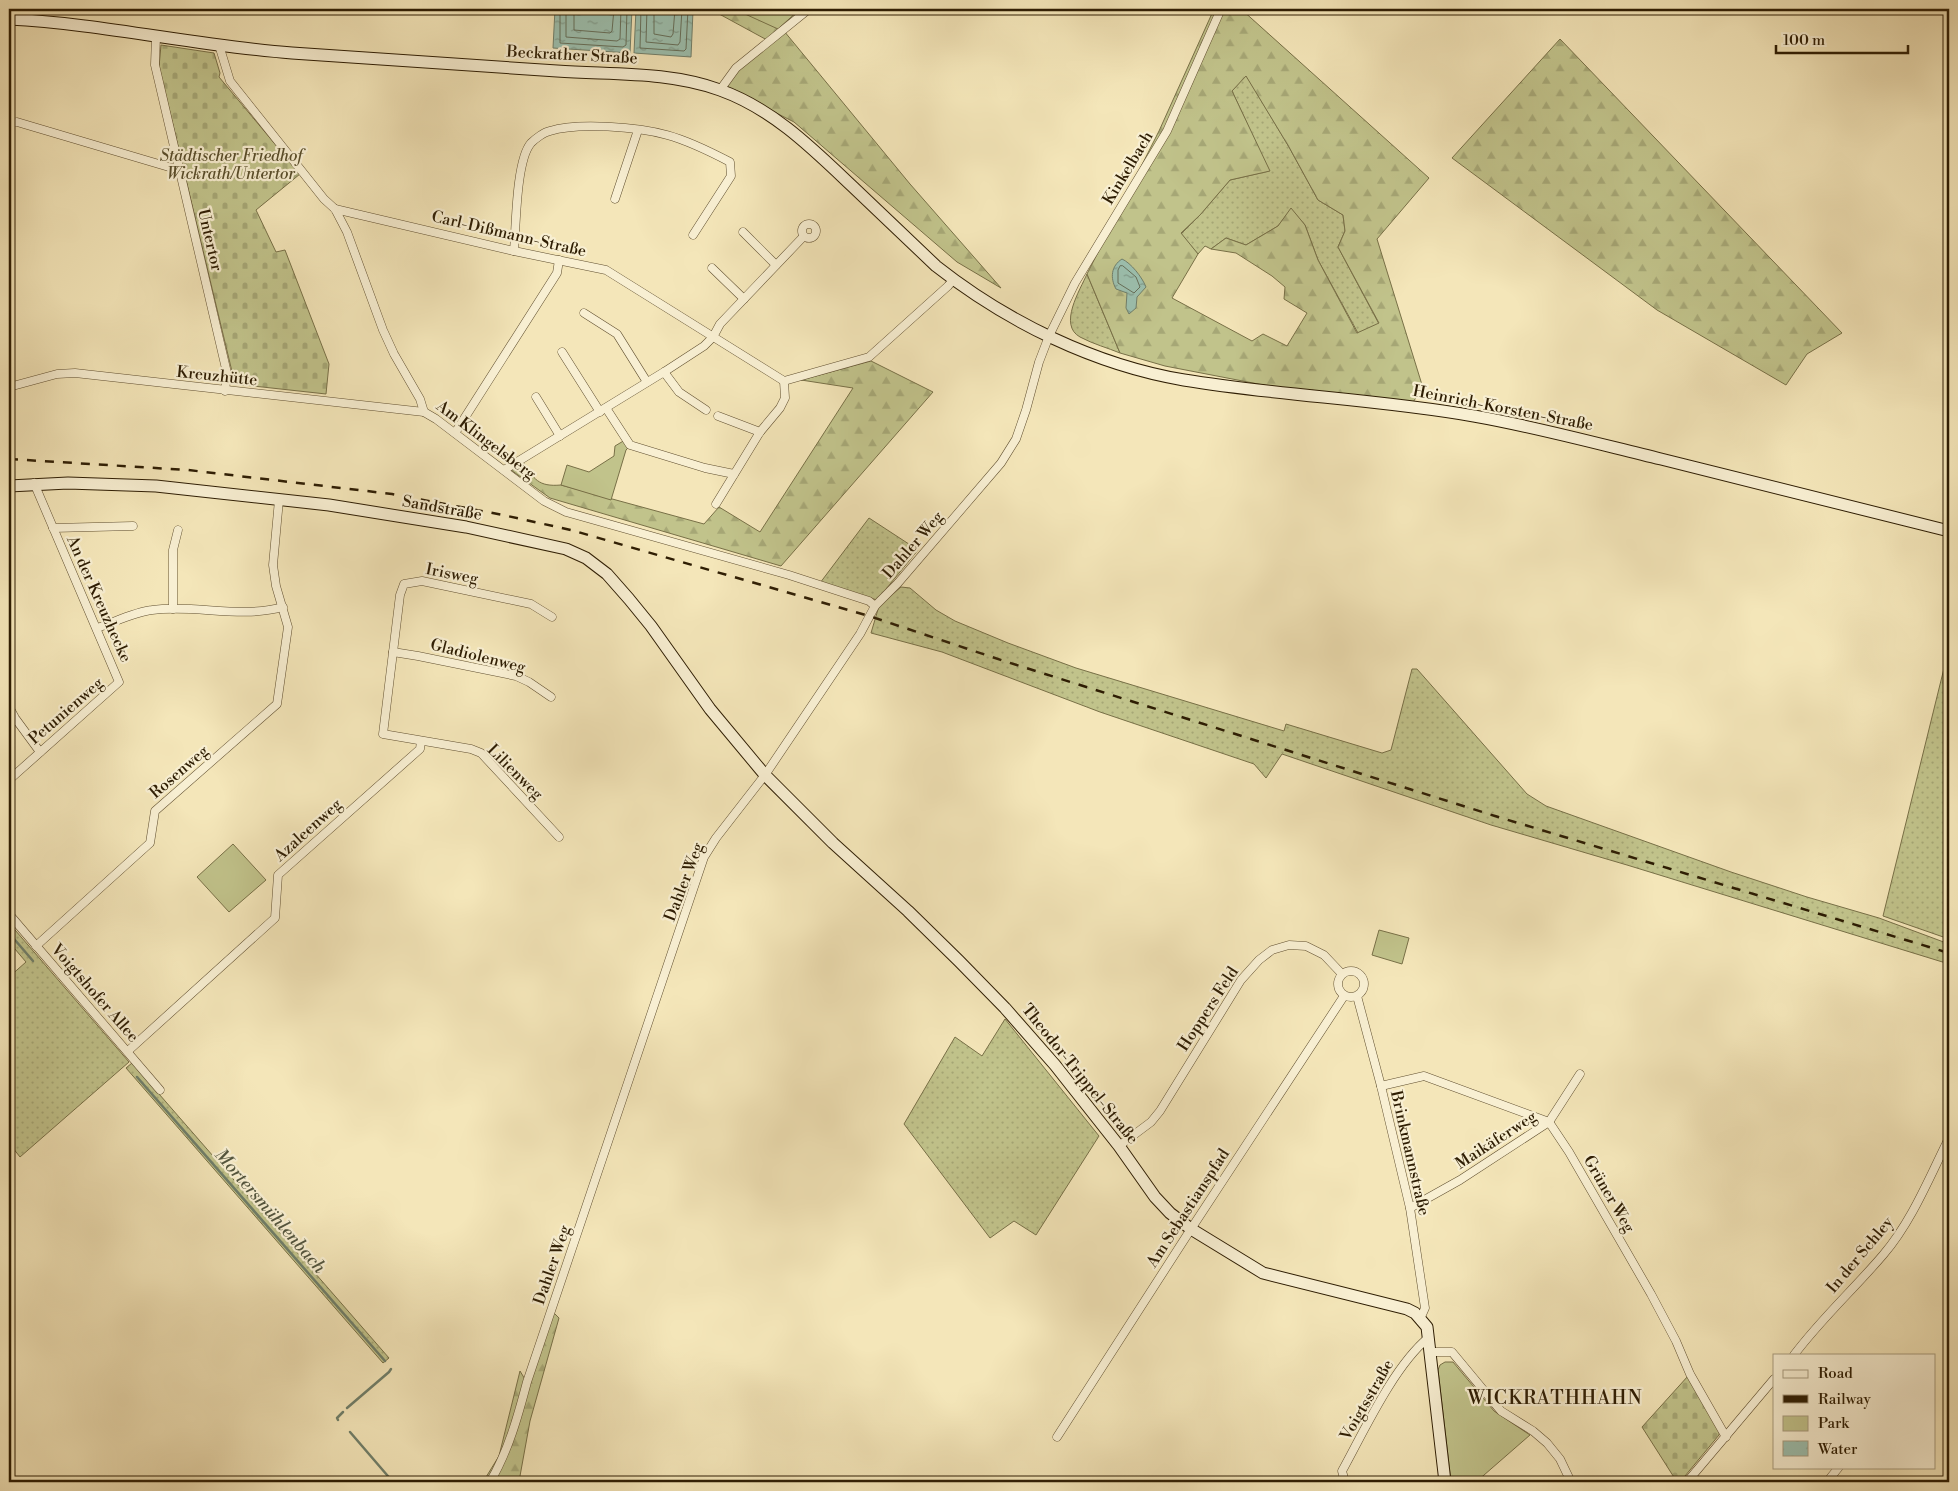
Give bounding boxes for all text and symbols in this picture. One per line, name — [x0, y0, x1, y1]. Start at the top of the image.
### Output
scale bar — [1776, 22, 1908, 54]
text: 100 m — [1783, 31, 1825, 50]
street label: Beckrather Straße — [505, 42, 638, 68]
street label: Kinkelbach — [1098, 127, 1158, 208]
park label: Städtischer Friedhof Wickrath/Untertor — [160, 146, 306, 184]
street label: Carl-Dißmann-Straße — [430, 206, 588, 262]
street label: Untertor — [193, 207, 227, 273]
street label: Kreuzhütte — [176, 362, 258, 390]
street label: Heinrich-Korsten-Straße — [1411, 381, 1595, 435]
street label: Am Klingelsberg — [431, 395, 540, 484]
street label: Sandstraße — [401, 491, 483, 525]
street label: Dahler Weg — [878, 507, 948, 583]
street label: An der Kreuzhecke — [62, 532, 136, 665]
street label: Irisweg — [424, 559, 481, 589]
street label: Gladiolenweg — [428, 634, 528, 678]
street label: Petunienweg — [25, 673, 108, 749]
street label: Rosenweg — [145, 740, 213, 803]
street label: Lilienweg — [483, 740, 548, 805]
street label: Azaleenweg — [269, 794, 347, 866]
street label: Dahler Weg — [660, 839, 708, 924]
street label: Voigtshofer Allee — [46, 939, 143, 1046]
street label: Hoppers Feld — [1173, 963, 1243, 1055]
street label: Theodor-Trippel-Straße — [1017, 1000, 1143, 1148]
street label: Brinkmannstraße — [1386, 1088, 1434, 1217]
street label: Maikäferweg — [1452, 1106, 1541, 1174]
water label: Mortersmühlenbach — [209, 1144, 331, 1279]
street label: Am Sebastianspfad — [1142, 1145, 1234, 1272]
street label: Grüner Weg — [1579, 1152, 1640, 1237]
street label: In der Schley — [1822, 1213, 1898, 1297]
street label: Dahler Weg — [529, 1222, 575, 1307]
legend — [1773, 1354, 1936, 1468]
street label: Voigtsstraße — [1335, 1356, 1398, 1445]
text: Road — [1818, 1364, 1853, 1383]
district label: WICKRATHHAHN — [1466, 1386, 1643, 1410]
text: Railway — [1818, 1390, 1872, 1409]
text: Park — [1818, 1414, 1850, 1433]
text: Water — [1817, 1440, 1858, 1459]

